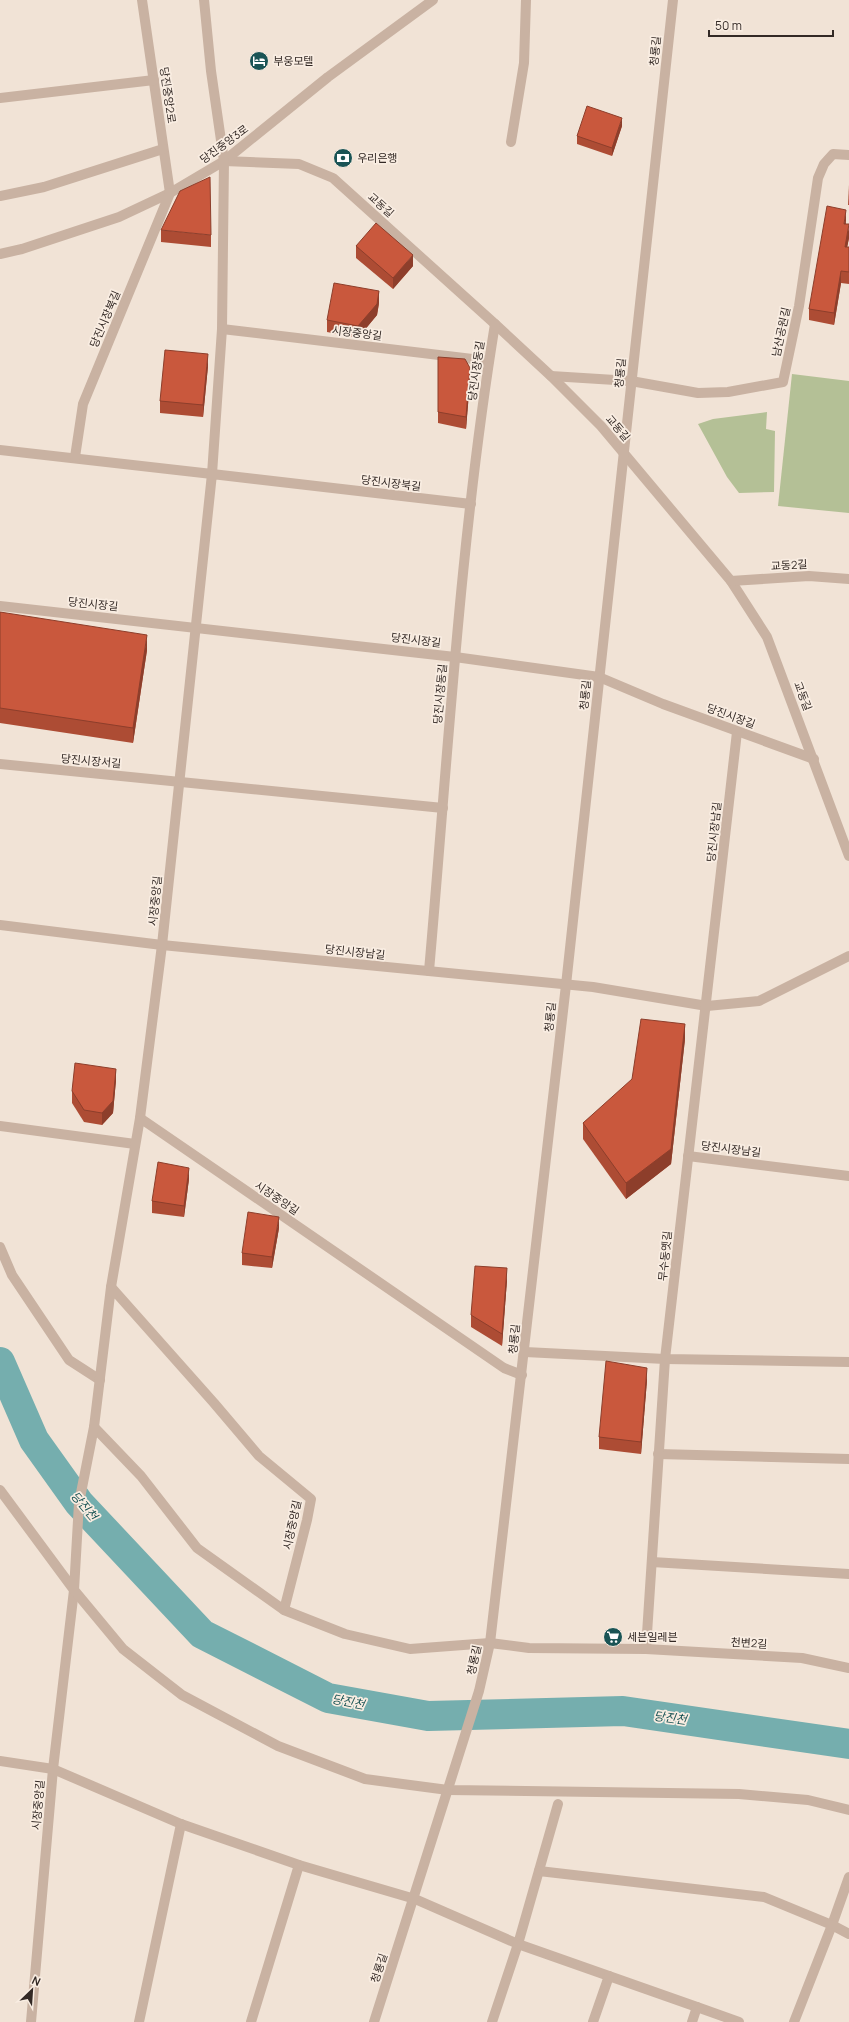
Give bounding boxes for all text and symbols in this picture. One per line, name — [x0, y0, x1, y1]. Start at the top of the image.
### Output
scale bar — [709, 12, 833, 38]
text: 50 m — [715, 17, 742, 34]
street label: 청룡길 — [645, 35, 664, 67]
hotel icon: 부웅모텔 — [248, 50, 270, 72]
place label: 부웅모텔 — [273, 53, 313, 68]
street label: 당진중앙2로 — [157, 66, 180, 124]
street label: 당진중앙3로 — [196, 121, 251, 166]
bank icon: 우리은행 — [332, 147, 354, 169]
place label: 우리은행 — [357, 150, 397, 165]
street label: 교동길 — [365, 189, 398, 220]
street label: 당진시장북길 — [86, 288, 123, 350]
street label: 남산공원길 — [768, 306, 793, 358]
street label: 시장중앙길 — [331, 322, 383, 343]
street label: 당진시장동길 — [464, 340, 487, 402]
street label: 청룡길 — [610, 357, 629, 389]
street label: 교동길 — [603, 411, 634, 444]
street label: 당진시장북길 — [360, 471, 422, 494]
street label: 교동2길 — [770, 556, 808, 573]
street label: 당진시장길 — [67, 593, 119, 614]
street label: 당진시장길 — [390, 629, 442, 650]
street label: 당진시장동길 — [429, 663, 450, 725]
street label: 청룡길 — [575, 679, 594, 711]
street label: 교동길 — [791, 679, 816, 713]
street label: 당진시장길 — [705, 700, 758, 731]
street label: 당진시장서길 — [60, 750, 122, 771]
street label: 당진시장남길 — [703, 801, 724, 863]
street label: 시장중앙길 — [144, 875, 165, 927]
street label: 당진시장남길 — [324, 941, 386, 962]
street label: 청룡길 — [540, 1001, 559, 1033]
street label: 당진시장남길 — [700, 1137, 762, 1160]
street label: 시장중앙길 — [252, 1177, 302, 1218]
street label: 무수동옛길 — [654, 1230, 675, 1282]
street label: 청룡길 — [504, 1323, 523, 1355]
water label: 당진천 — [67, 1488, 103, 1525]
street label: 시장중앙길 — [279, 1499, 304, 1551]
supermarket icon: 세븐일레븐 — [602, 1626, 624, 1648]
place label: 세븐일레븐 — [627, 1629, 678, 1644]
street label: 천변2길 — [730, 1634, 768, 1651]
street label: 청룡길 — [463, 1643, 484, 1676]
water label: 당진천 — [330, 1690, 368, 1713]
water label: 당진천 — [652, 1707, 690, 1728]
street label: 시장중앙길 — [28, 1779, 47, 1831]
street label: 청룡길 — [367, 1951, 390, 1985]
north arrow — [12, 1970, 52, 2010]
text: N — [30, 1972, 43, 1989]

